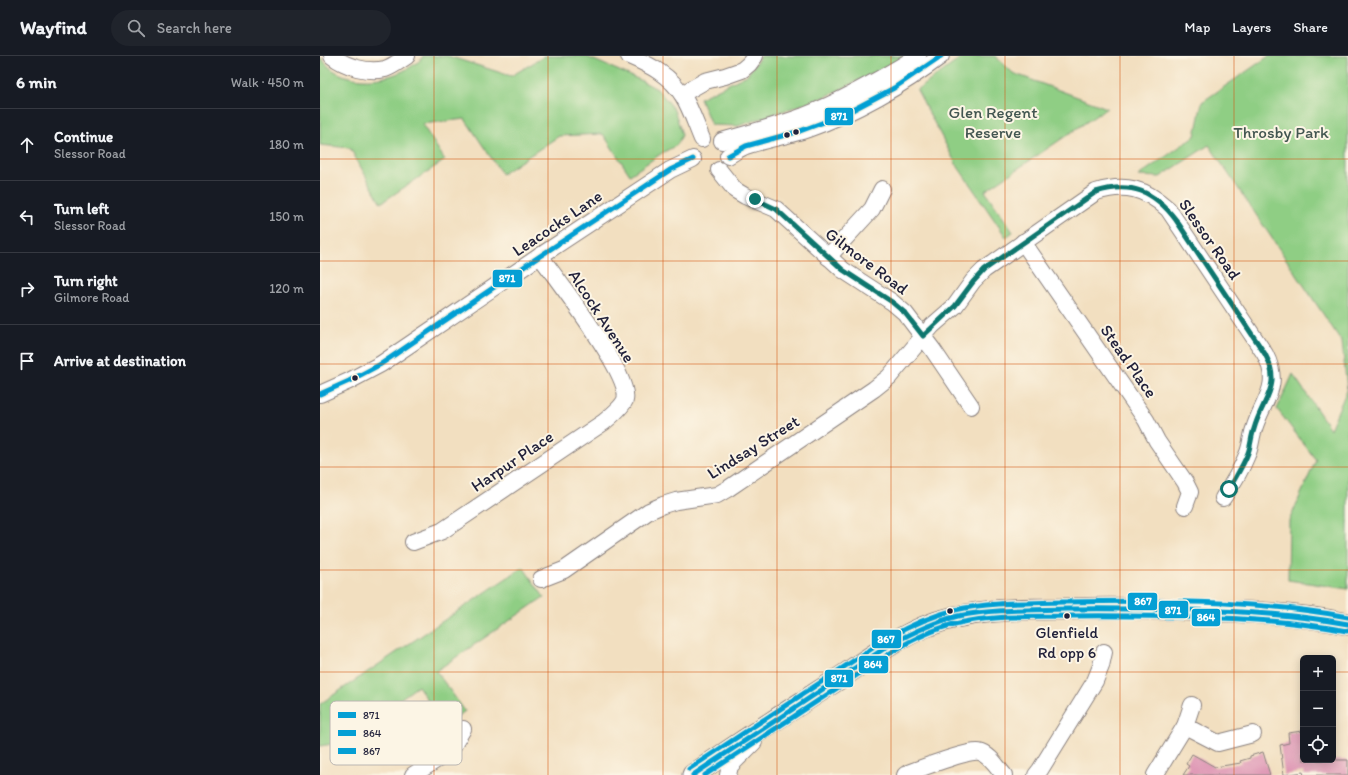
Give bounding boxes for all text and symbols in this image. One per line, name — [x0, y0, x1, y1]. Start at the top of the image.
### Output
search box — [111, 10, 391, 46]
text: Wayfind — [20, 16, 87, 39]
icon: search — [125, 17, 147, 39]
text: Search here — [157, 19, 232, 37]
text: Map — [1185, 19, 1210, 36]
text: Layers — [1232, 19, 1271, 36]
text: Share — [1293, 19, 1328, 36]
text: 6 min — [16, 72, 57, 92]
text: Walk · 450 m — [231, 75, 304, 90]
park label: Glen Regent Reserve — [948, 102, 1038, 142]
line badge: 871 — [824, 107, 854, 126]
text: 871 — [831, 110, 848, 123]
park label: Throsby Park — [1233, 122, 1329, 142]
unlabelled marker — [791, 127, 801, 137]
text: Continue — [54, 128, 113, 146]
unlabelled marker — [782, 130, 792, 140]
icon: ahead — [16, 134, 38, 156]
text: 180 m — [269, 137, 304, 152]
text: Slessor Road — [54, 146, 126, 161]
street label: Leacocks Lane — [508, 186, 606, 260]
route end — [746, 190, 764, 208]
street label: Slessor Road — [1175, 195, 1245, 283]
text: Turn left — [54, 200, 109, 218]
icon: left — [16, 206, 38, 228]
text: 150 m — [269, 209, 304, 224]
text: Slessor Road — [54, 218, 126, 233]
street label: Gilmore Road — [822, 223, 913, 299]
street label: Alcock Avenue — [565, 266, 639, 366]
line badge: 871 — [492, 269, 523, 288]
text: Turn right — [54, 272, 118, 290]
text: 871 — [499, 272, 516, 285]
icon: right — [16, 278, 38, 300]
text: 120 m — [269, 281, 304, 296]
text: Gilmore Road — [54, 290, 129, 305]
street label: Stead Place — [1096, 321, 1162, 401]
icon: arrive — [16, 350, 38, 372]
text: Arrive at destination — [54, 352, 186, 370]
unlabelled marker — [350, 373, 360, 383]
street label: Lindsay Street — [703, 411, 803, 483]
street label: Harpur Place — [467, 426, 557, 496]
route start — [1220, 480, 1238, 498]
line badge: 867 — [1127, 592, 1158, 611]
text: 867 — [1134, 595, 1152, 608]
line badge: 871 — [1158, 600, 1189, 619]
text: 871 — [1165, 604, 1182, 617]
unlabelled marker — [945, 606, 955, 616]
line badge: 864 — [1191, 608, 1221, 627]
marker: Glenfield Rd opp 6 — [1062, 611, 1072, 621]
text: 864 — [1197, 611, 1216, 624]
place label: Glenfield Rd opp 6 — [1036, 623, 1099, 662]
line badge: 867 — [871, 629, 902, 649]
text: 867 — [877, 633, 895, 646]
line badge: 864 — [858, 655, 889, 674]
map controls — [1300, 655, 1336, 763]
button: + — [1300, 655, 1336, 691]
text: 864 — [864, 658, 883, 671]
line badge: 871 — [824, 669, 854, 688]
text: 871 — [831, 672, 848, 685]
button: − — [1300, 691, 1336, 727]
legend — [330, 701, 462, 765]
text: 871 — [363, 709, 380, 722]
text: 864 — [363, 727, 382, 740]
button: locate — [1300, 727, 1336, 763]
text: 867 — [363, 745, 381, 758]

